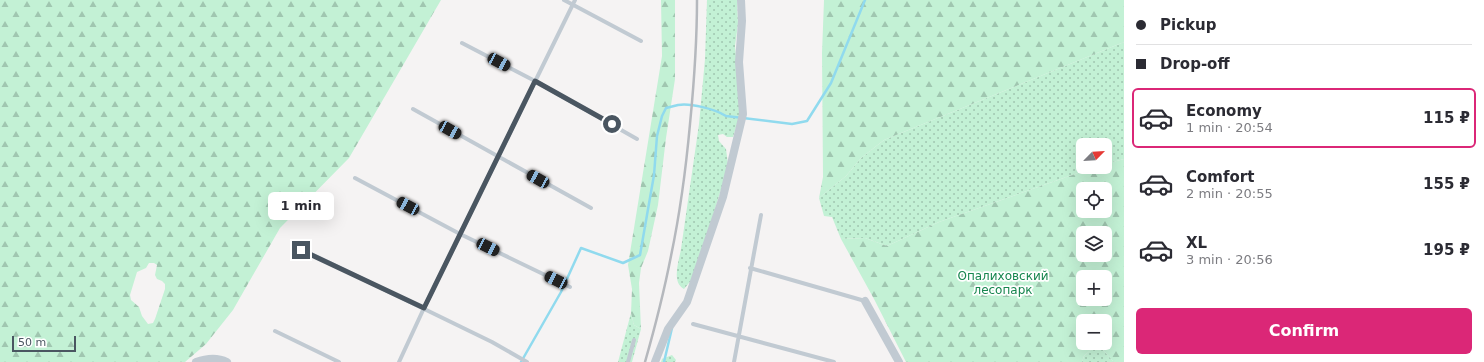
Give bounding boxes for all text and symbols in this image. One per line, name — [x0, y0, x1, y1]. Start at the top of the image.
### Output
text: Pickup — [1160, 16, 1216, 34]
car — [486, 51, 512, 73]
text: Drop-off — [1160, 55, 1230, 73]
icon: car — [1138, 100, 1174, 136]
text: Economy — [1186, 102, 1262, 120]
text: 115 ₽ — [1423, 109, 1470, 127]
route start — [603, 115, 621, 133]
car — [437, 119, 463, 141]
text: 1 min · 20:54 — [1186, 120, 1273, 135]
north arrow — [1076, 138, 1112, 174]
map controls — [1076, 138, 1112, 350]
icon: car — [1138, 166, 1174, 202]
car — [525, 168, 551, 190]
text: Comfort — [1186, 168, 1254, 186]
text: 155 ₽ — [1423, 175, 1470, 193]
button: locate — [1076, 182, 1112, 218]
text: 2 min · 20:55 — [1186, 186, 1273, 201]
callout: 1 min — [268, 192, 334, 220]
car — [395, 195, 421, 217]
text: 1 min — [281, 198, 321, 213]
button: layers — [1076, 226, 1112, 262]
icon: car — [1138, 232, 1174, 268]
text: XL — [1186, 234, 1207, 252]
car — [475, 236, 501, 258]
route end — [292, 241, 310, 259]
text: 195 ₽ — [1423, 241, 1470, 259]
text: 3 min · 20:56 — [1186, 252, 1273, 267]
car — [543, 269, 569, 291]
park label: Опалиховский лесопарк — [957, 269, 1049, 297]
button: + — [1076, 270, 1112, 306]
button: Confirm — [1136, 308, 1472, 354]
button: − — [1076, 314, 1112, 350]
scale bar — [12, 334, 76, 353]
text: 50 m — [18, 336, 46, 349]

